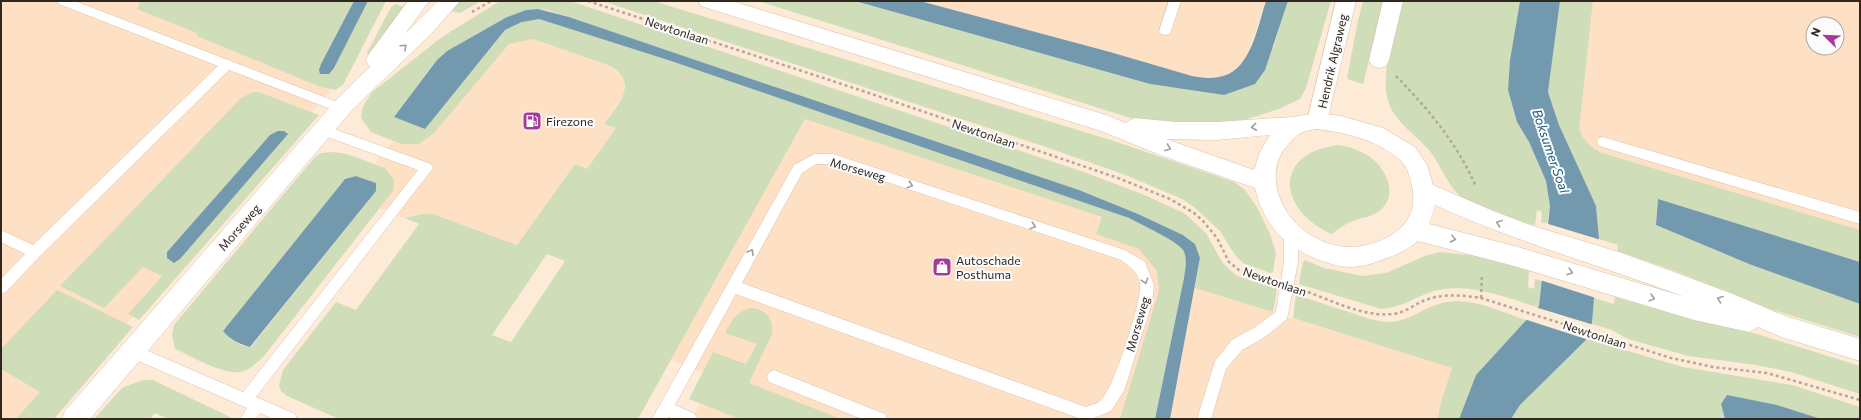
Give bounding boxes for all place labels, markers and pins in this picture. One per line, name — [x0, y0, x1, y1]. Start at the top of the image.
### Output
fuel station icon: Firezone — [521, 110, 543, 132]
place label: Firezone — [546, 114, 593, 128]
place label: Autoschade Posthuma — [956, 253, 1021, 281]
shop icon: Autoschade Posthuma — [931, 256, 953, 278]

